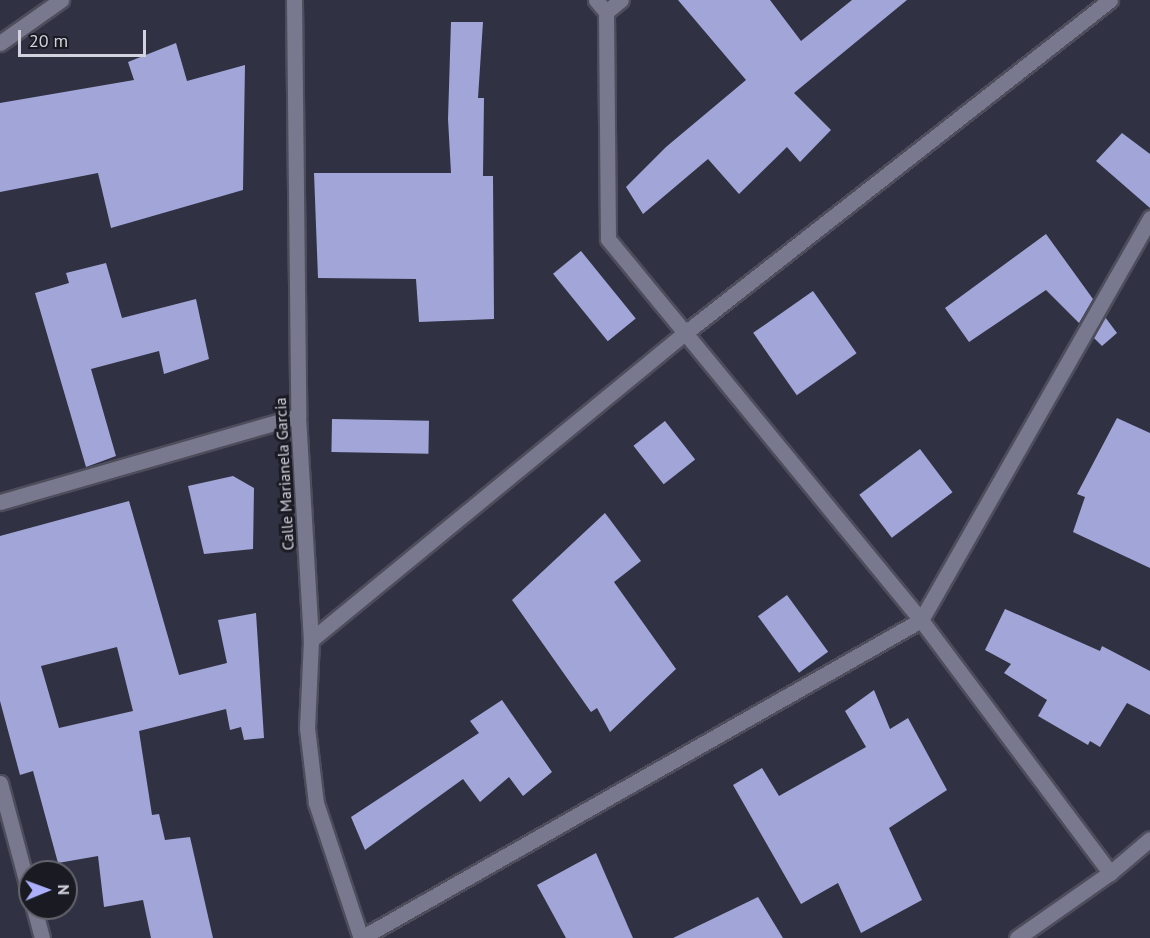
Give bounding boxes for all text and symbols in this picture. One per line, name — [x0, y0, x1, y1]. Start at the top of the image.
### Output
scale bar — [21, 18, 148, 56]
text: 20 m — [29, 29, 68, 52]
street label: Calle Marianela Garcia — [270, 397, 298, 551]
north arrow — [18, 860, 78, 920]
text: N — [54, 884, 74, 895]

